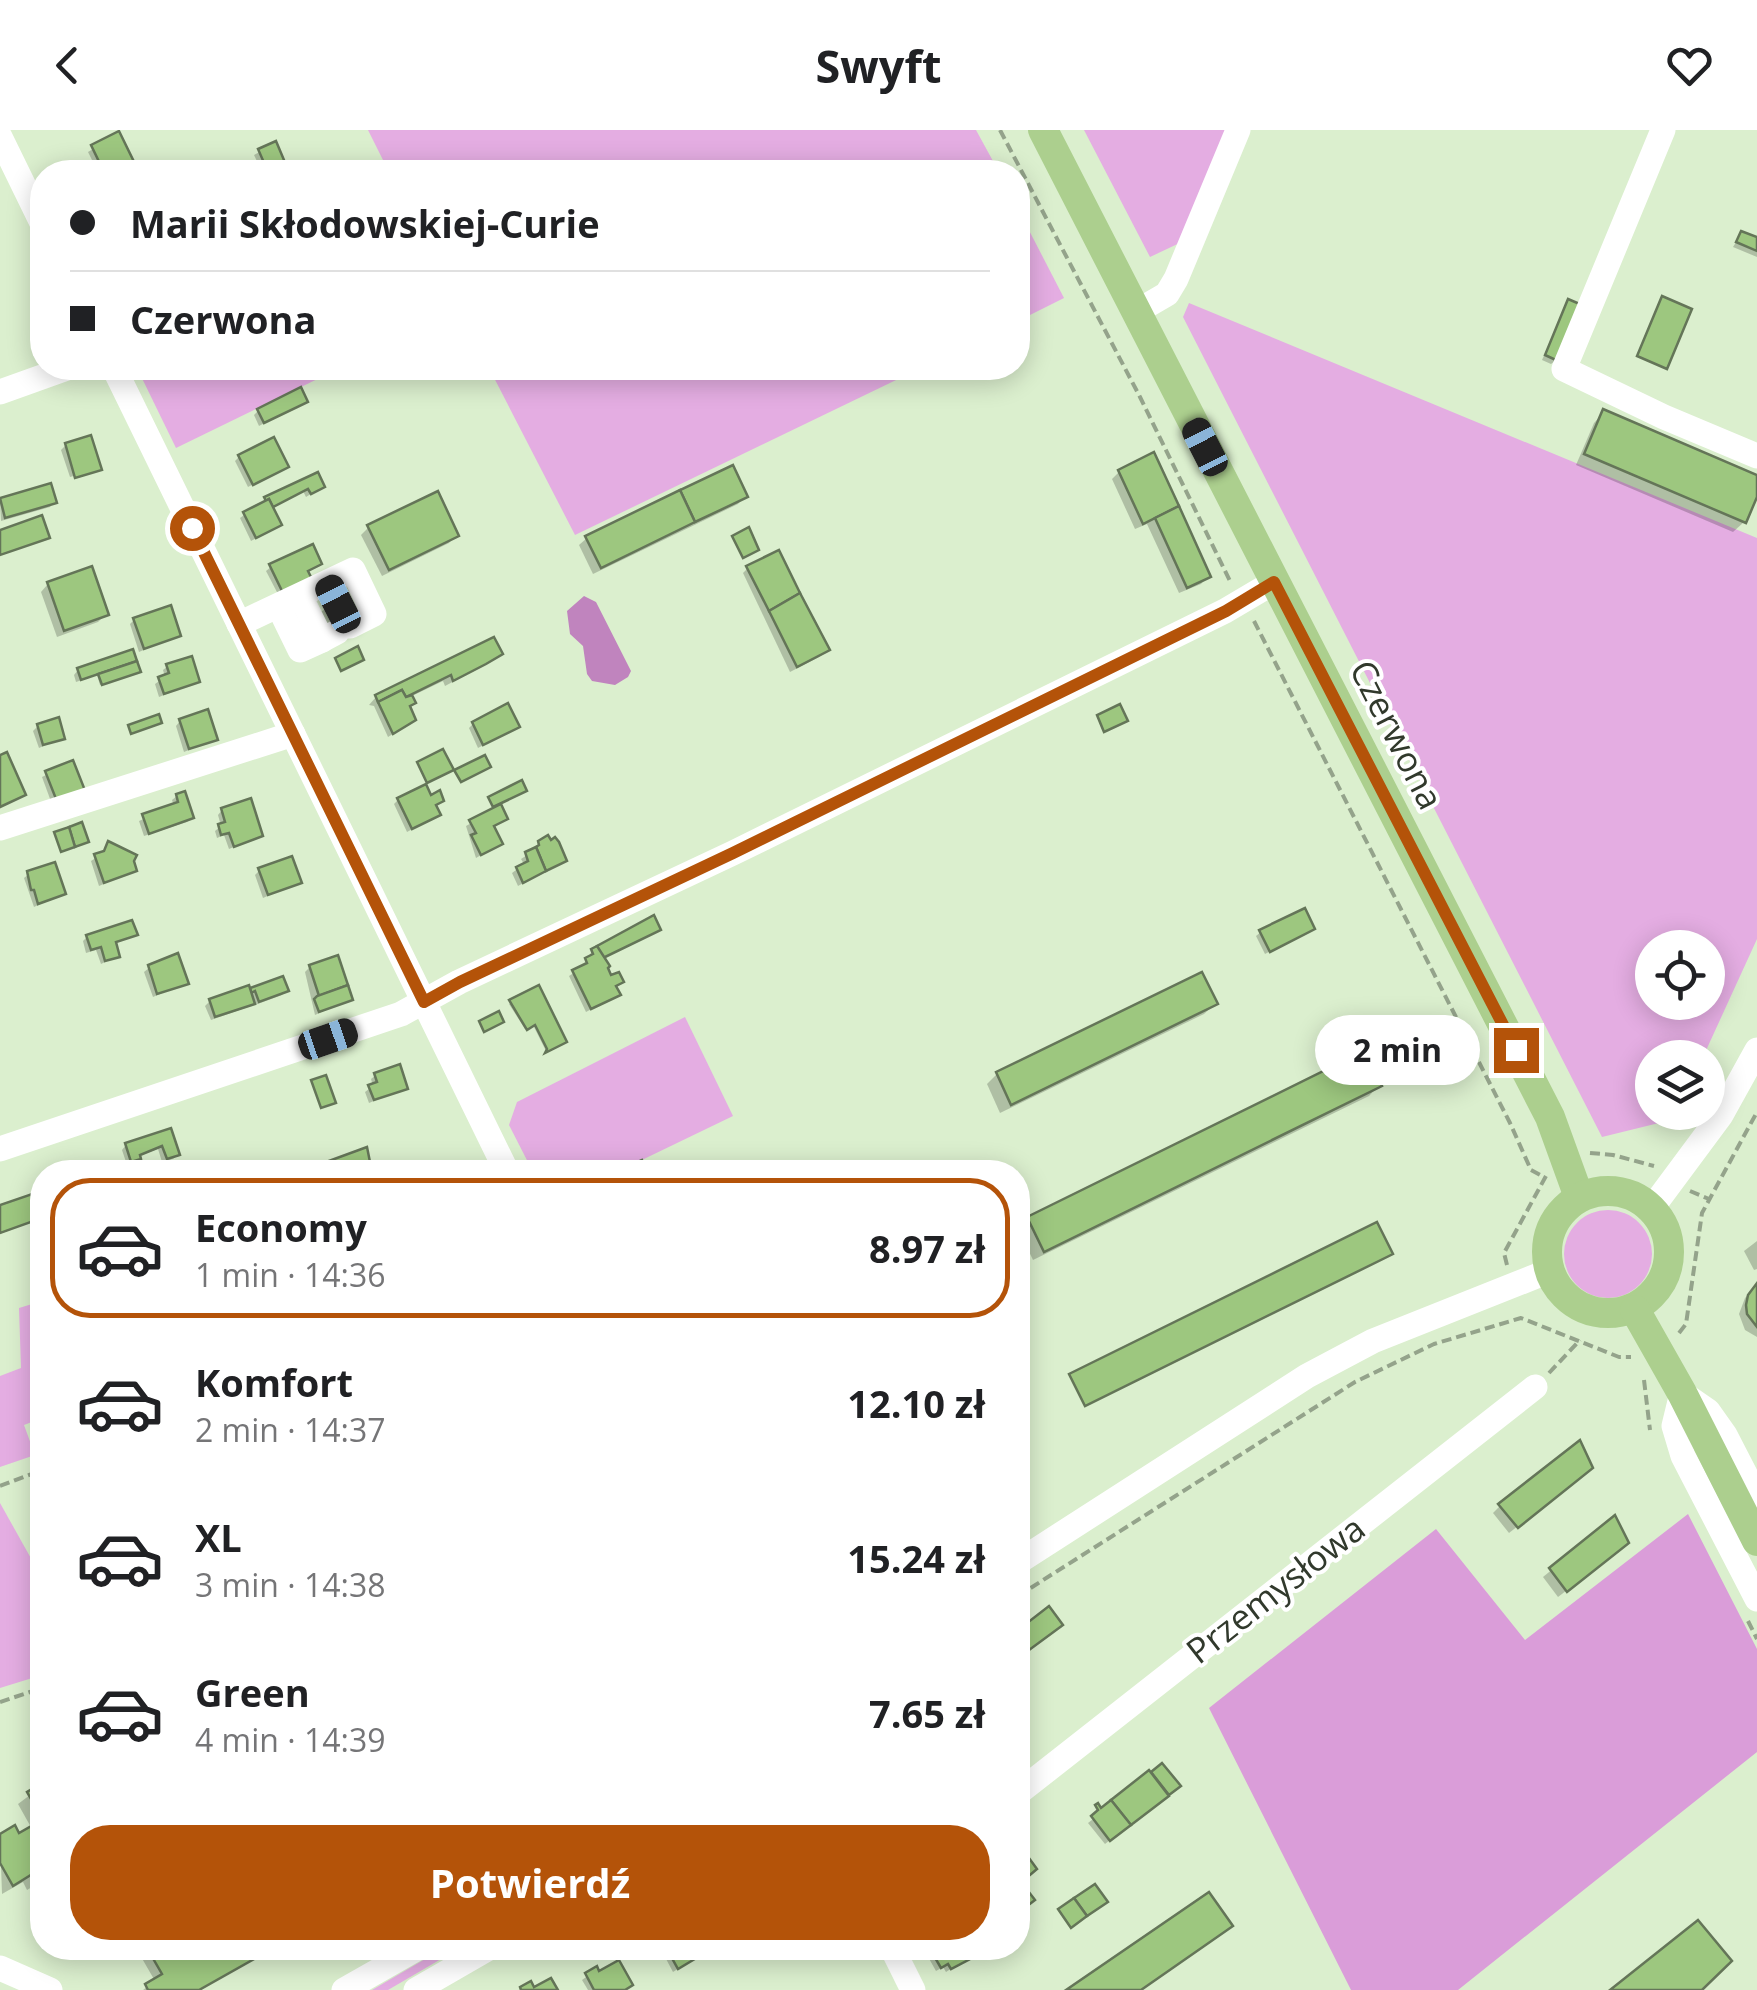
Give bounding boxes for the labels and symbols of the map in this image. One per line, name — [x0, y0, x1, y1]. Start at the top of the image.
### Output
car — [1178, 413, 1232, 481]
route start — [170, 506, 215, 551]
car — [311, 570, 365, 638]
street label: Czerwona — [1340, 652, 1455, 817]
car — [295, 1015, 361, 1063]
callout: 2 min — [1316, 1015, 1481, 1085]
route end — [1494, 1028, 1539, 1073]
street label: Przemysłowa — [1176, 1504, 1374, 1673]

